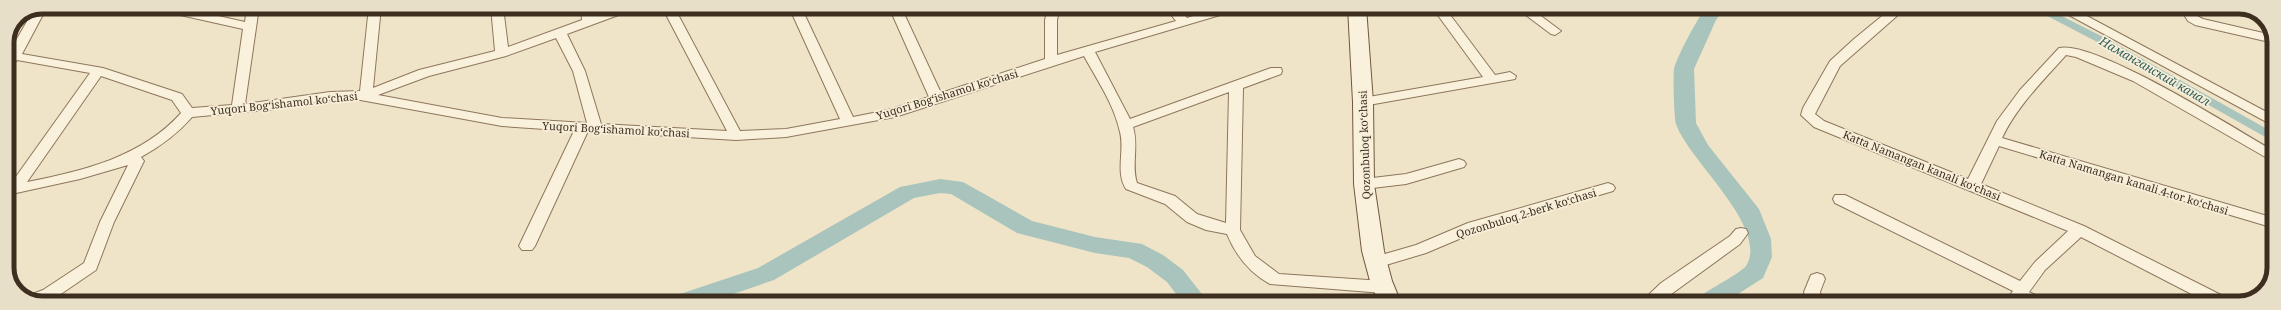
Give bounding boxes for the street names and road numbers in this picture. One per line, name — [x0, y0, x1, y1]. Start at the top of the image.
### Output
street label: Yuqori Bogʻishamol koʻchasi — [873, 65, 1020, 123]
street label: Yuqori Bogʻishamol koʻchasi — [209, 88, 359, 118]
street label: Qozonbuloq koʻchasi — [1355, 90, 1373, 200]
street label: Yuqori Bogʻishamol koʻchasi — [541, 118, 691, 140]
street label: Katta Namangan kanali koʻchasi — [1841, 126, 2004, 204]
street label: Katta Namangan kanali 4-tor koʻchasi — [2038, 146, 2231, 218]
street label: Qozonbuloq 2-berk koʻchasi — [1454, 184, 1598, 241]

